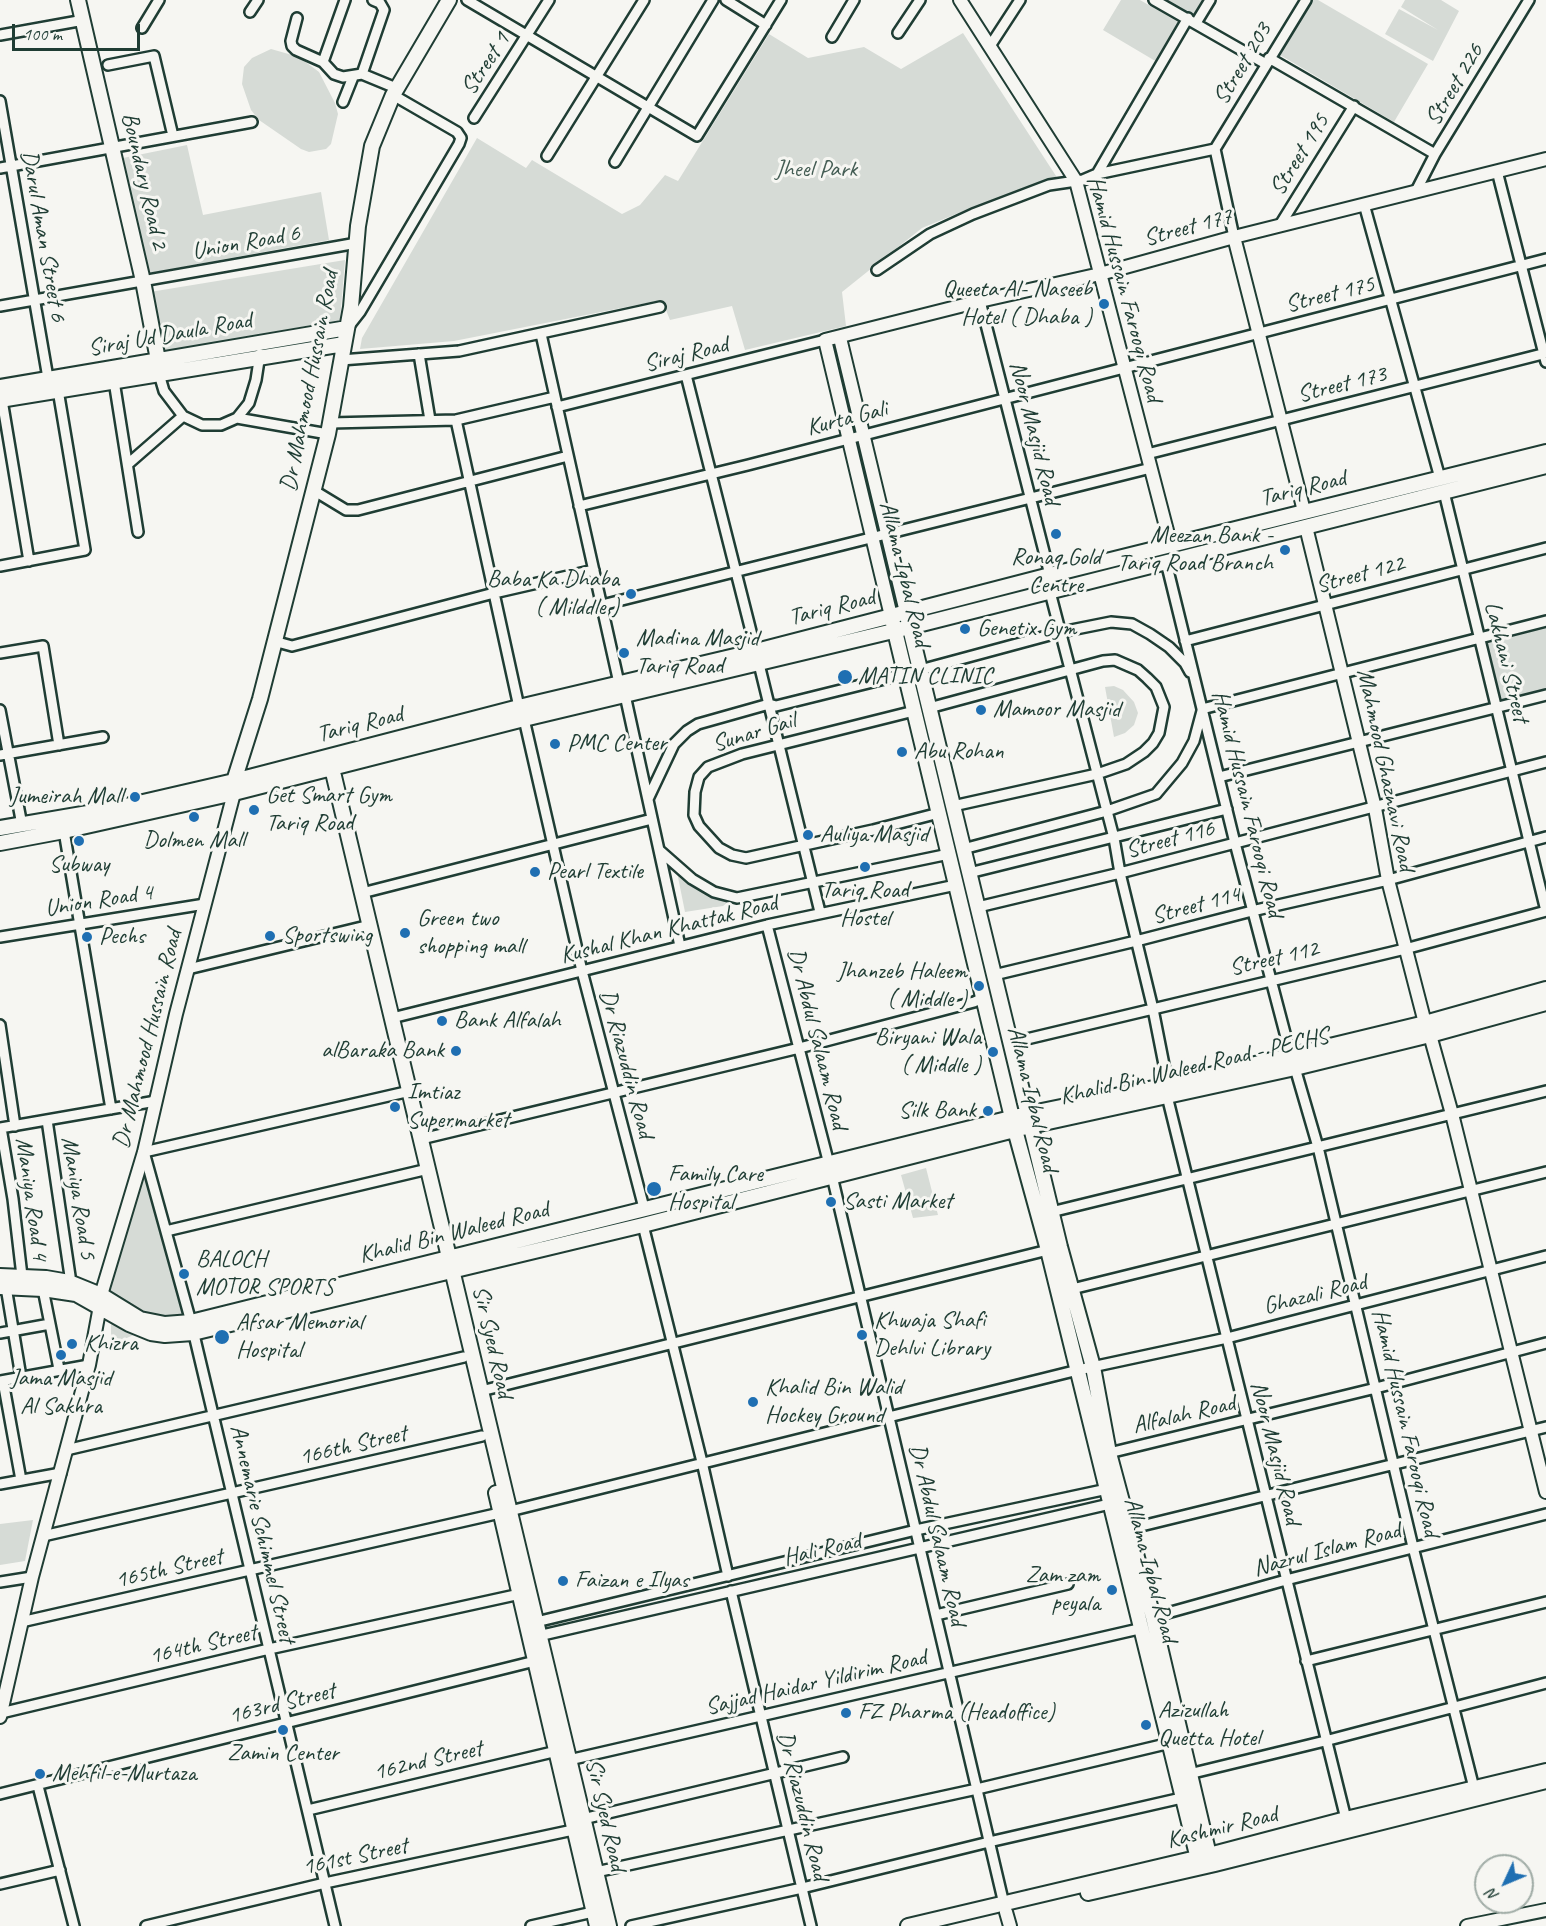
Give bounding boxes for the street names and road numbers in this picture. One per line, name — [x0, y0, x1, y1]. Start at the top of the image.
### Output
street label: Street 203 — [1207, 18, 1279, 110]
street label: Street 1 — [455, 27, 517, 101]
street label: Street 226 — [1419, 39, 1491, 131]
street label: Street 195 — [1264, 109, 1336, 201]
street label: Boundary Road 2 — [114, 110, 174, 252]
street label: Darul Aman Street 6 — [14, 148, 72, 324]
street label: Hamid Hussain Farooqi Road — [1080, 173, 1168, 405]
street label: Street 177 — [1141, 202, 1235, 254]
street label: Union Road 6 — [190, 219, 302, 267]
street label: Dr Mahmood Hussain Road — [274, 268, 346, 494]
street label: Street 175 — [1283, 270, 1377, 320]
street label: Siraj Ud Daula Road — [86, 306, 254, 364]
street label: Siraj Road — [641, 331, 731, 379]
street label: Noor Masjid Road — [1002, 358, 1066, 508]
street label: Street 173 — [1295, 360, 1389, 410]
street label: Kurta Gali — [804, 395, 890, 443]
street label: Tariq Road — [1257, 464, 1349, 514]
street label: Allama Iqbal Road — [872, 498, 936, 650]
street label: Street 122 — [1313, 549, 1407, 601]
street label: Tariq Road — [786, 583, 878, 633]
street label: Lakhani Street — [1477, 599, 1535, 725]
street label: Mahmood Ghaznavi Road — [1350, 666, 1420, 874]
street label: Hamid Hussain Farooqi Road — [1205, 688, 1289, 920]
street label: Tariq Road — [314, 700, 406, 750]
street label: Sunar Gail — [709, 707, 799, 759]
street label: Street 116 — [1123, 814, 1217, 866]
street label: Union Road 4 — [43, 878, 155, 924]
street label: Street 114 — [1149, 880, 1243, 932]
street label: Kushal Khan Khattak Road — [558, 889, 780, 971]
street label: Dr Mahmood Hussain Road — [107, 927, 189, 1151]
street label: Street 112 — [1227, 935, 1321, 983]
street label: Dr Abdul Salaam Road — [781, 946, 853, 1132]
street label: Dr Riazuddin Road — [592, 987, 660, 1141]
street label: Khalid Bin Waleed Road - PECHS — [1057, 1022, 1331, 1112]
street label: Allama Iqbal Road — [1000, 1023, 1064, 1175]
street label: Maniya Road 5 — [54, 1135, 102, 1261]
street label: Maniya Road 4 — [8, 1136, 54, 1262]
street label: Khalid Bin Waleed Road — [356, 1196, 552, 1270]
street label: Ghazali Road — [1260, 1268, 1370, 1322]
street label: Sir Syed Road — [465, 1283, 519, 1401]
street label: Hamid Hussain Farooqi Road — [1365, 1307, 1445, 1539]
street label: Noor Masjid Road — [1243, 1378, 1307, 1528]
street label: Alfalah Road — [1130, 1389, 1238, 1441]
street label: 166th Street — [297, 1420, 409, 1472]
street label: Annemarie Schimmel Street — [223, 1422, 301, 1646]
street label: Dr Abdul Salaam Road — [902, 1441, 972, 1629]
street label: Allama Iqbal Road — [1117, 1494, 1183, 1646]
street label: Nazrul Islam Road — [1250, 1517, 1404, 1583]
street label: Hali Road — [781, 1527, 863, 1573]
street label: 165th Street — [113, 1543, 225, 1595]
street label: 164th Street — [147, 1619, 259, 1671]
street label: Sajjad Haidar Yildirim Road — [703, 1644, 929, 1722]
street label: 163rd Street — [226, 1677, 338, 1731]
street label: Dr Riazuddin Road — [770, 1729, 834, 1883]
street label: 162nd Street — [371, 1735, 485, 1787]
street label: Sir Syed Road — [578, 1756, 632, 1874]
street label: Kashmir Road — [1164, 1800, 1280, 1856]
street label: 161st Street — [300, 1832, 410, 1882]

